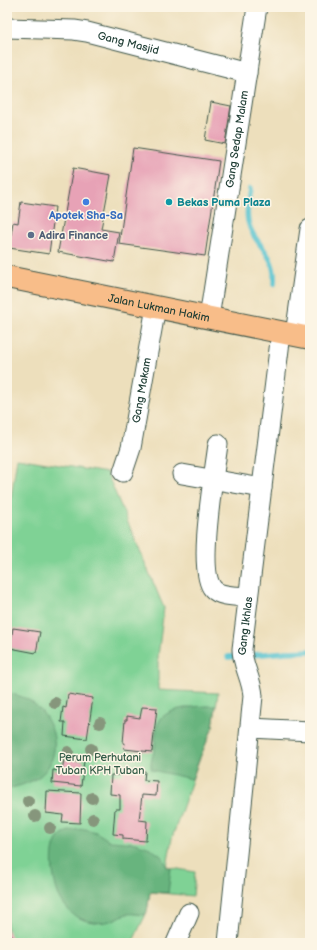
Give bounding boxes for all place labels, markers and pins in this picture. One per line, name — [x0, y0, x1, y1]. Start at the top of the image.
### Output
place label: Bekas Puma Plaza — [177, 196, 270, 209]
marker: Apotek Sha-Sa — [81, 197, 91, 207]
marker: Bekas Puma Plaza — [164, 197, 174, 207]
place label: Apotek Sha-Sa — [48, 209, 123, 222]
place label: Adira Finance — [38, 229, 108, 242]
marker: Adira Finance — [26, 230, 36, 240]

